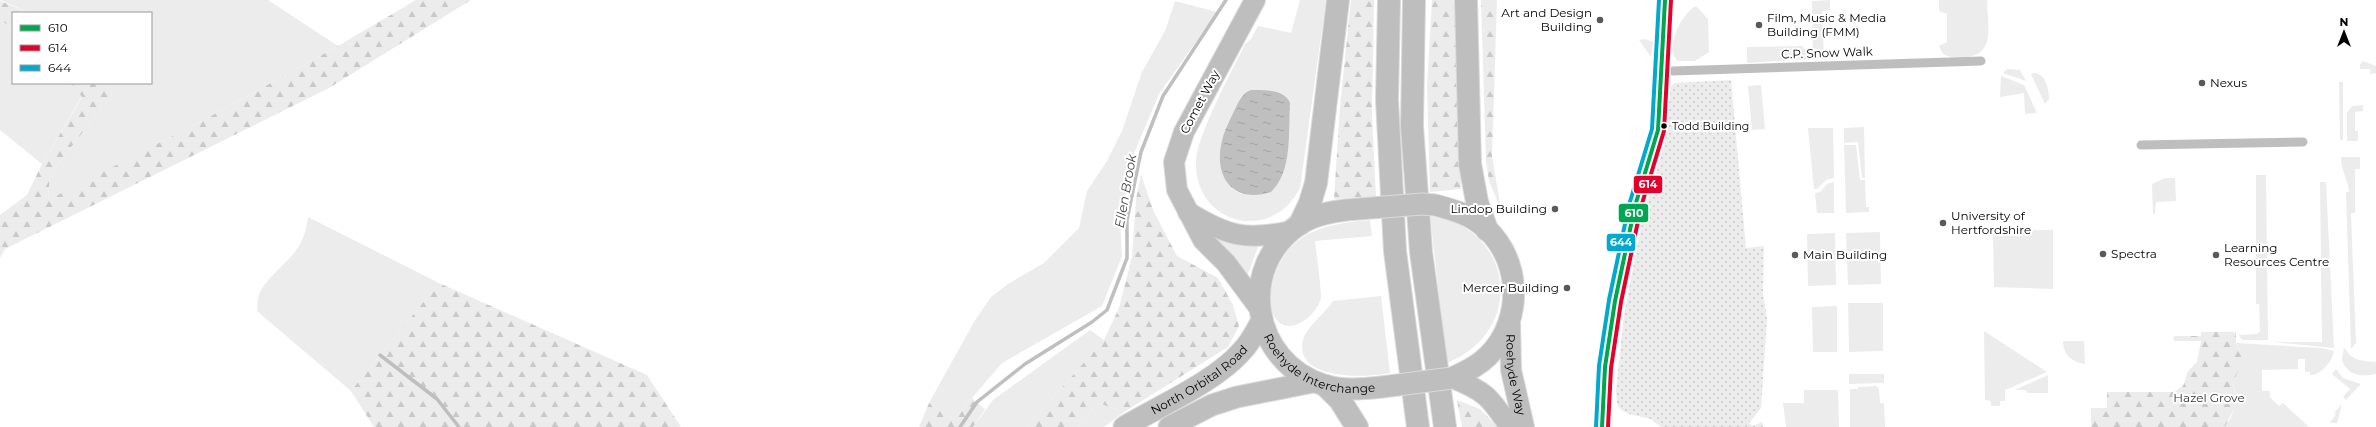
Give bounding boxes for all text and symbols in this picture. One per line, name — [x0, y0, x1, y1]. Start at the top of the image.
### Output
place label: Art and Design Building — [1501, 5, 1592, 34]
place label: Film, Music & Media Building (FMM) — [1767, 10, 1886, 39]
legend — [12, 12, 152, 84]
north arrow — [2324, 12, 2364, 52]
marker: Art and Design Building — [1595, 15, 1605, 25]
text: N — [2340, 15, 2348, 29]
text: 610 — [48, 20, 68, 35]
marker: Film, Music & Media Building (FMM) — [1754, 20, 1764, 30]
text: 614 — [48, 40, 68, 55]
street label: C.P. Snow Walk — [1781, 43, 1874, 62]
text: 644 — [48, 60, 71, 75]
street label: Comet Way — [1177, 67, 1223, 136]
place label: Nexus — [2210, 75, 2247, 90]
marker: Nexus — [2197, 78, 2207, 88]
place label: Todd Building — [1672, 119, 1749, 133]
marker: Todd Building — [1659, 121, 1669, 131]
water label: Ellen Brook — [1111, 152, 1140, 229]
line badge: 614 — [1633, 175, 1663, 194]
text: 614 — [1639, 177, 1658, 191]
place label: Lindop Building — [1450, 201, 1547, 216]
line badge: 610 — [1618, 203, 1649, 223]
marker: Lindop Building — [1550, 204, 1560, 214]
text: 610 — [1625, 206, 1644, 220]
place label: University of Hertfordshire — [1951, 208, 2031, 237]
marker: University of Hertfordshire — [1938, 218, 1948, 228]
line badge: 644 — [1606, 233, 1636, 252]
text: 644 — [1610, 235, 1633, 249]
place label: Learning Resources Centre — [2224, 240, 2329, 269]
place label: Spectra — [2111, 246, 2157, 261]
place label: Main Building — [1803, 247, 1887, 262]
marker: Spectra — [2098, 249, 2108, 259]
marker: Main Building — [1790, 250, 1800, 260]
marker: Learning Resources Centre — [2211, 250, 2221, 260]
place label: Mercer Building — [1463, 280, 1559, 295]
marker: Mercer Building — [1562, 283, 1572, 293]
street label: Roehyde Interchange — [1261, 331, 1376, 396]
street label: Roehyde Way — [1503, 334, 1529, 417]
street label: North Orbital Road — [1148, 342, 1251, 418]
park label: Hazel Grove — [2173, 390, 2245, 405]

